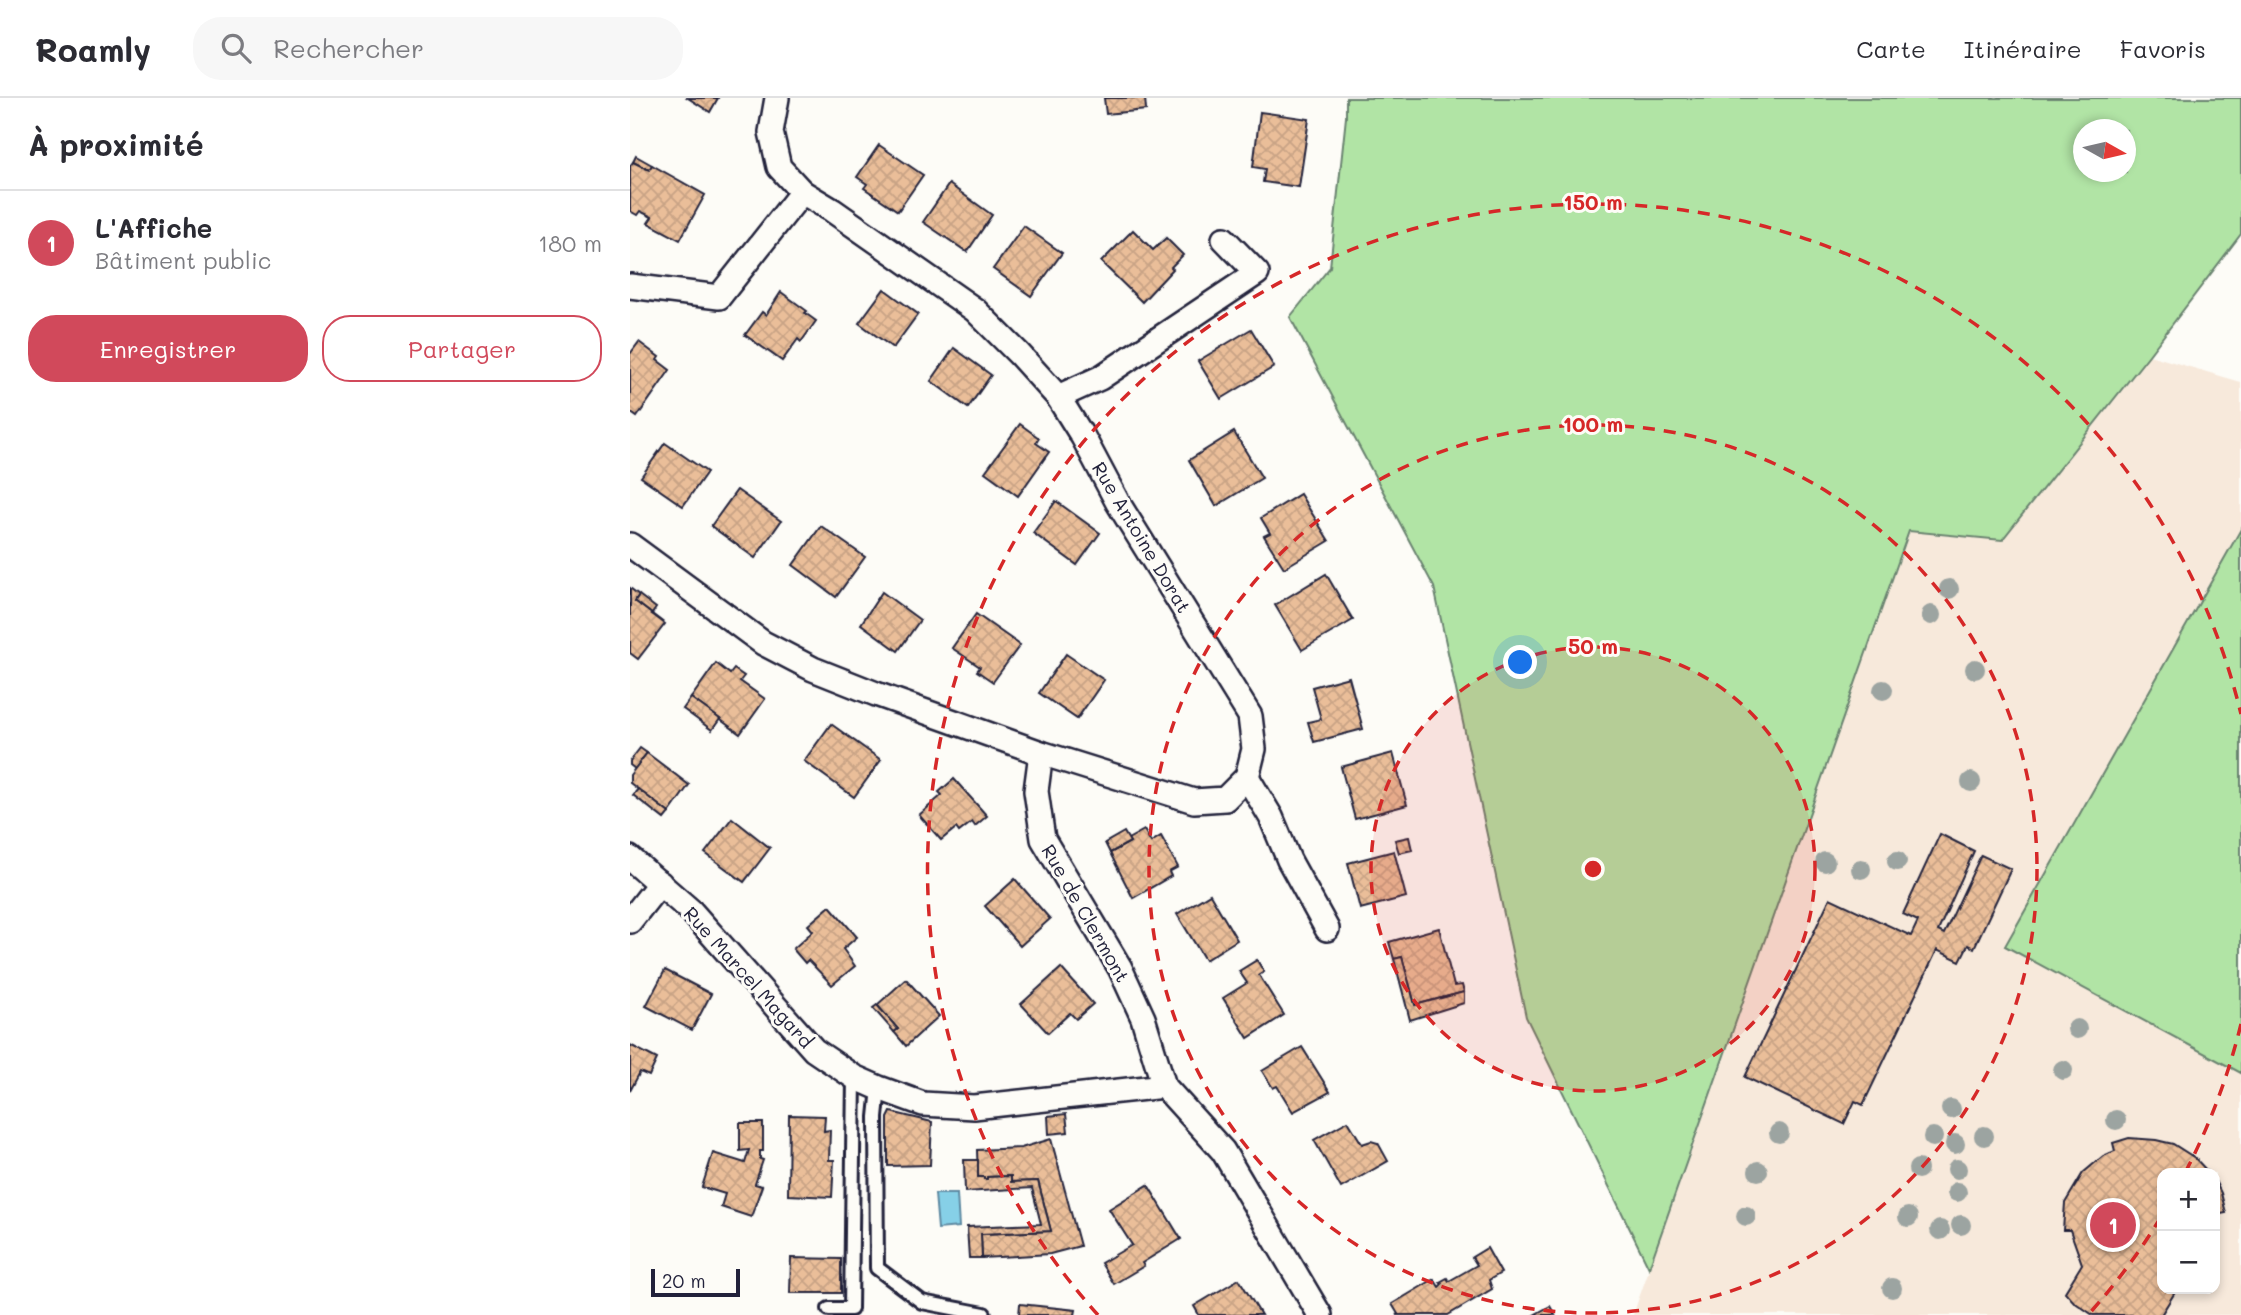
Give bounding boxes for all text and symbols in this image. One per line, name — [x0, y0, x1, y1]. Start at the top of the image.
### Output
search box — [193, 17, 683, 80]
text: Roamly — [35, 27, 151, 70]
icon: search — [217, 29, 255, 67]
text: Rechercher — [273, 31, 424, 65]
text: Carte — [1856, 33, 1926, 64]
text: Itinéraire — [1964, 33, 2082, 64]
text: Favoris — [2120, 33, 2206, 64]
north arrow — [2073, 119, 2136, 182]
text: À proximité — [28, 124, 204, 164]
text: 150 m — [1563, 188, 1623, 215]
text: L'Affiche — [95, 211, 212, 245]
text: 1 — [46, 228, 56, 258]
text: 180 m — [538, 228, 602, 258]
text: Bâtiment public — [95, 245, 271, 275]
button: Enregistrer — [28, 315, 308, 382]
button: Partager — [322, 315, 602, 382]
text: 100 m — [1563, 410, 1623, 437]
street label: Rue Antoine Dorat — [1087, 457, 1197, 617]
text: 50 m — [1568, 632, 1618, 659]
your location — [1503, 645, 1537, 679]
street label: Rue de Clermont — [1036, 840, 1136, 986]
centre of rings — [1581, 857, 1605, 881]
street label: Rue Marcel Magard — [679, 901, 819, 1053]
map controls — [2157, 1168, 2220, 1294]
button: + — [2157, 1168, 2220, 1231]
pin: 1 — [2090, 1199, 2136, 1251]
button: − — [2157, 1231, 2220, 1294]
scale bar — [651, 1266, 740, 1298]
text: 20 m — [662, 1268, 706, 1293]

